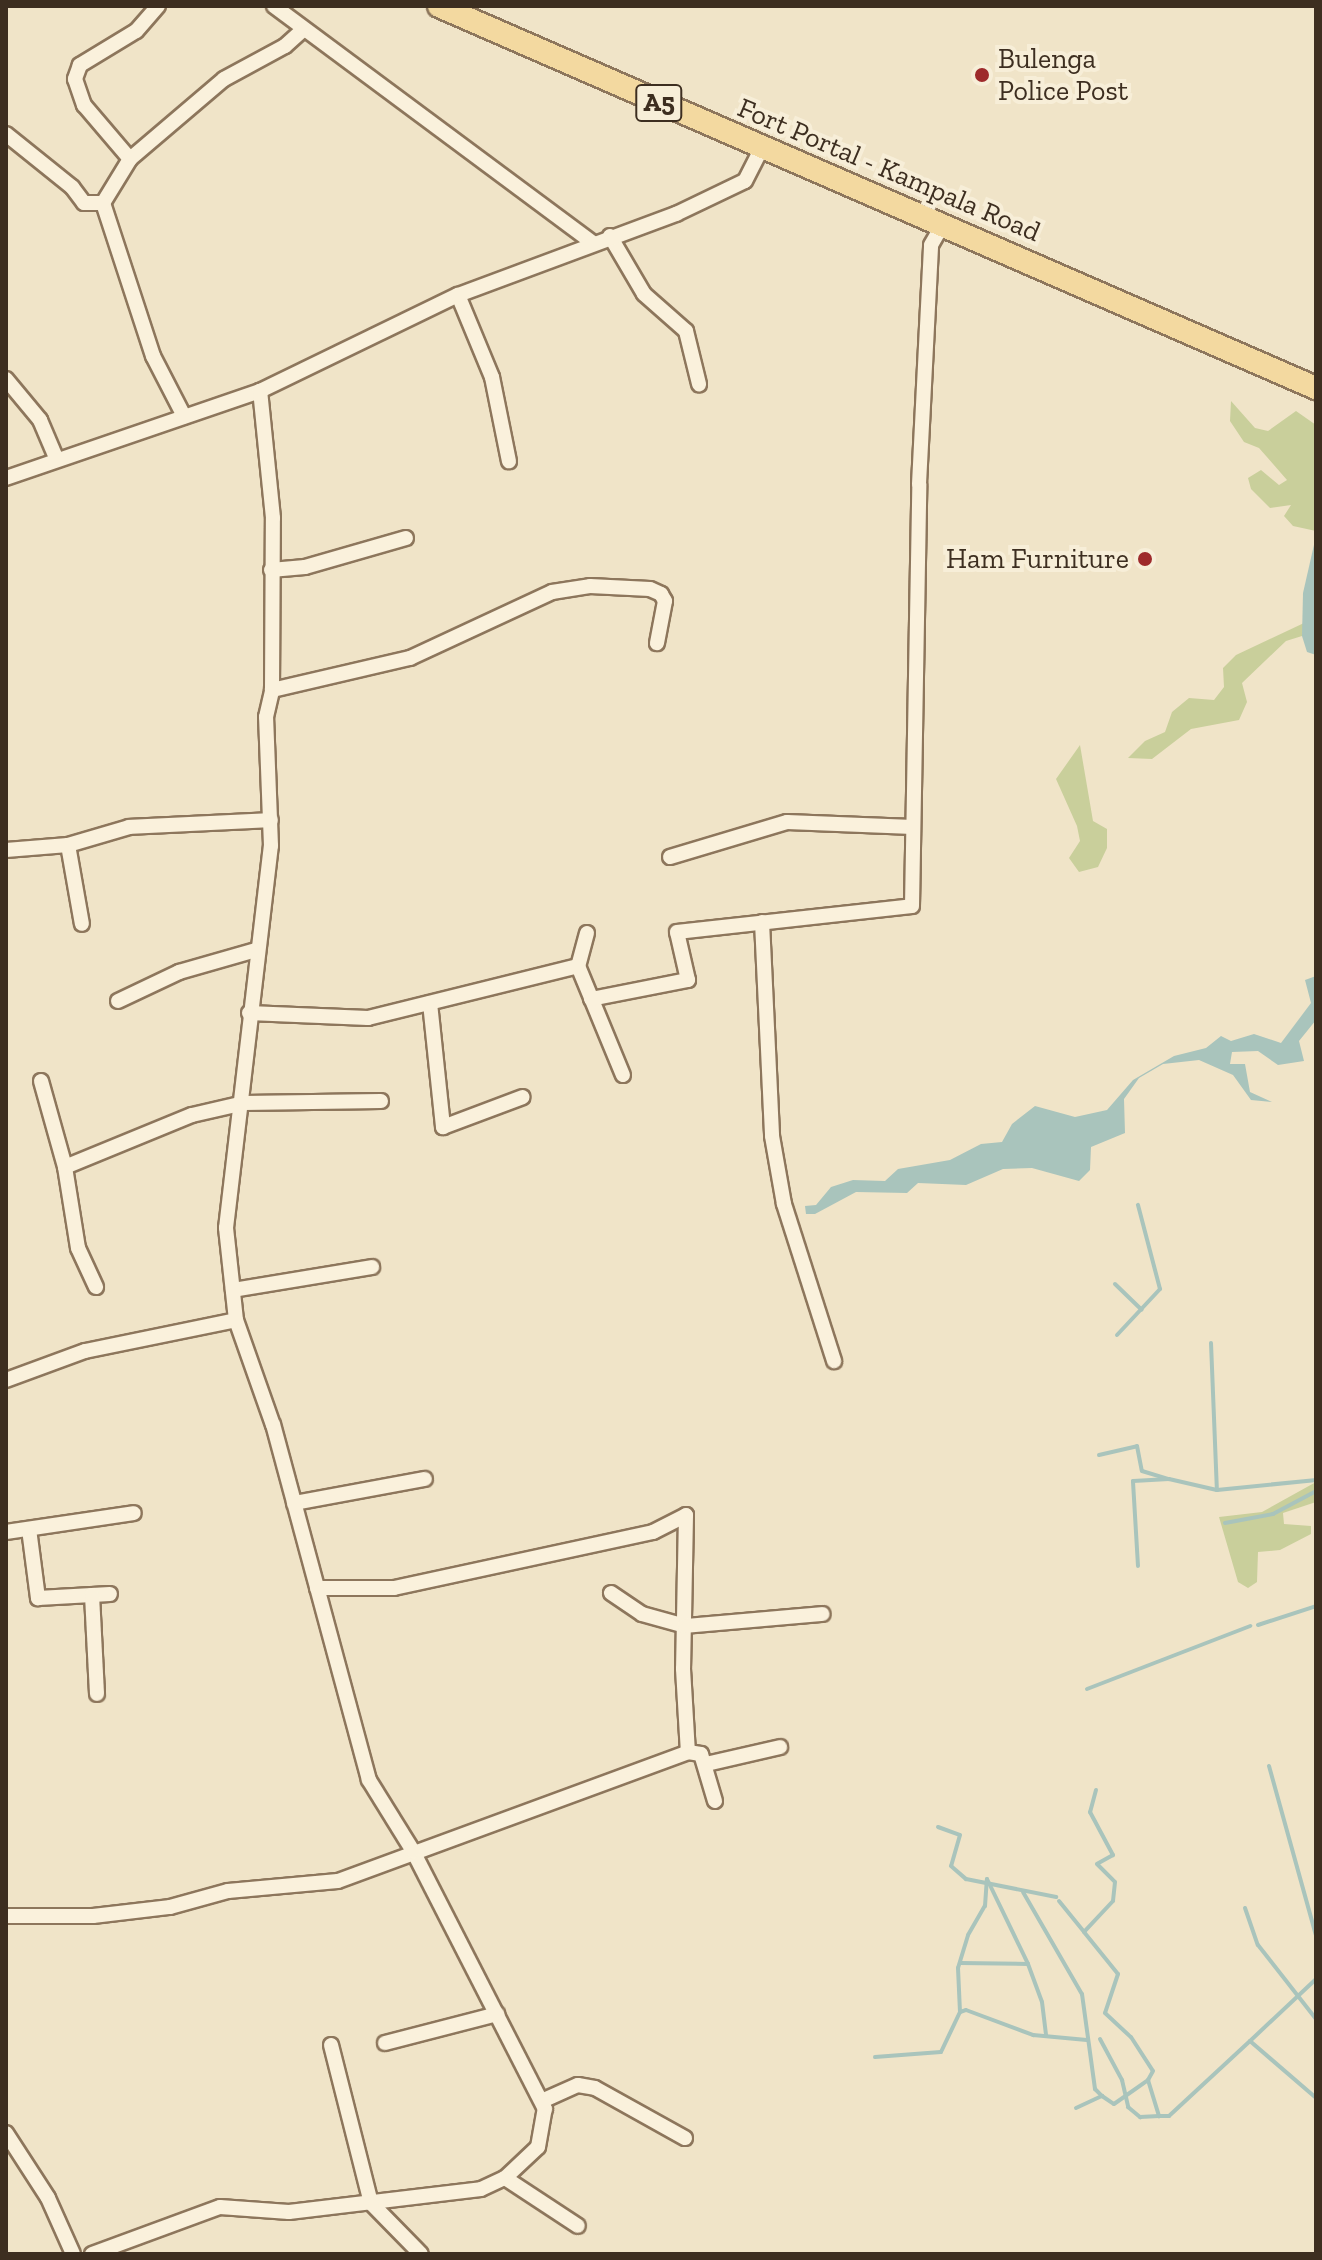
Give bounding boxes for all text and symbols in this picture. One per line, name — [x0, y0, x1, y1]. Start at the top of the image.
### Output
place label: Bulenga Police Post — [998, 42, 1128, 108]
marker: Bulenga Police Post — [973, 66, 991, 84]
road number: A5 — [635, 81, 683, 125]
street label: Fort Portal - Kampala Road — [733, 91, 1045, 249]
place label: Ham Furniture — [946, 542, 1129, 576]
marker: Ham Furniture — [1136, 550, 1154, 568]

